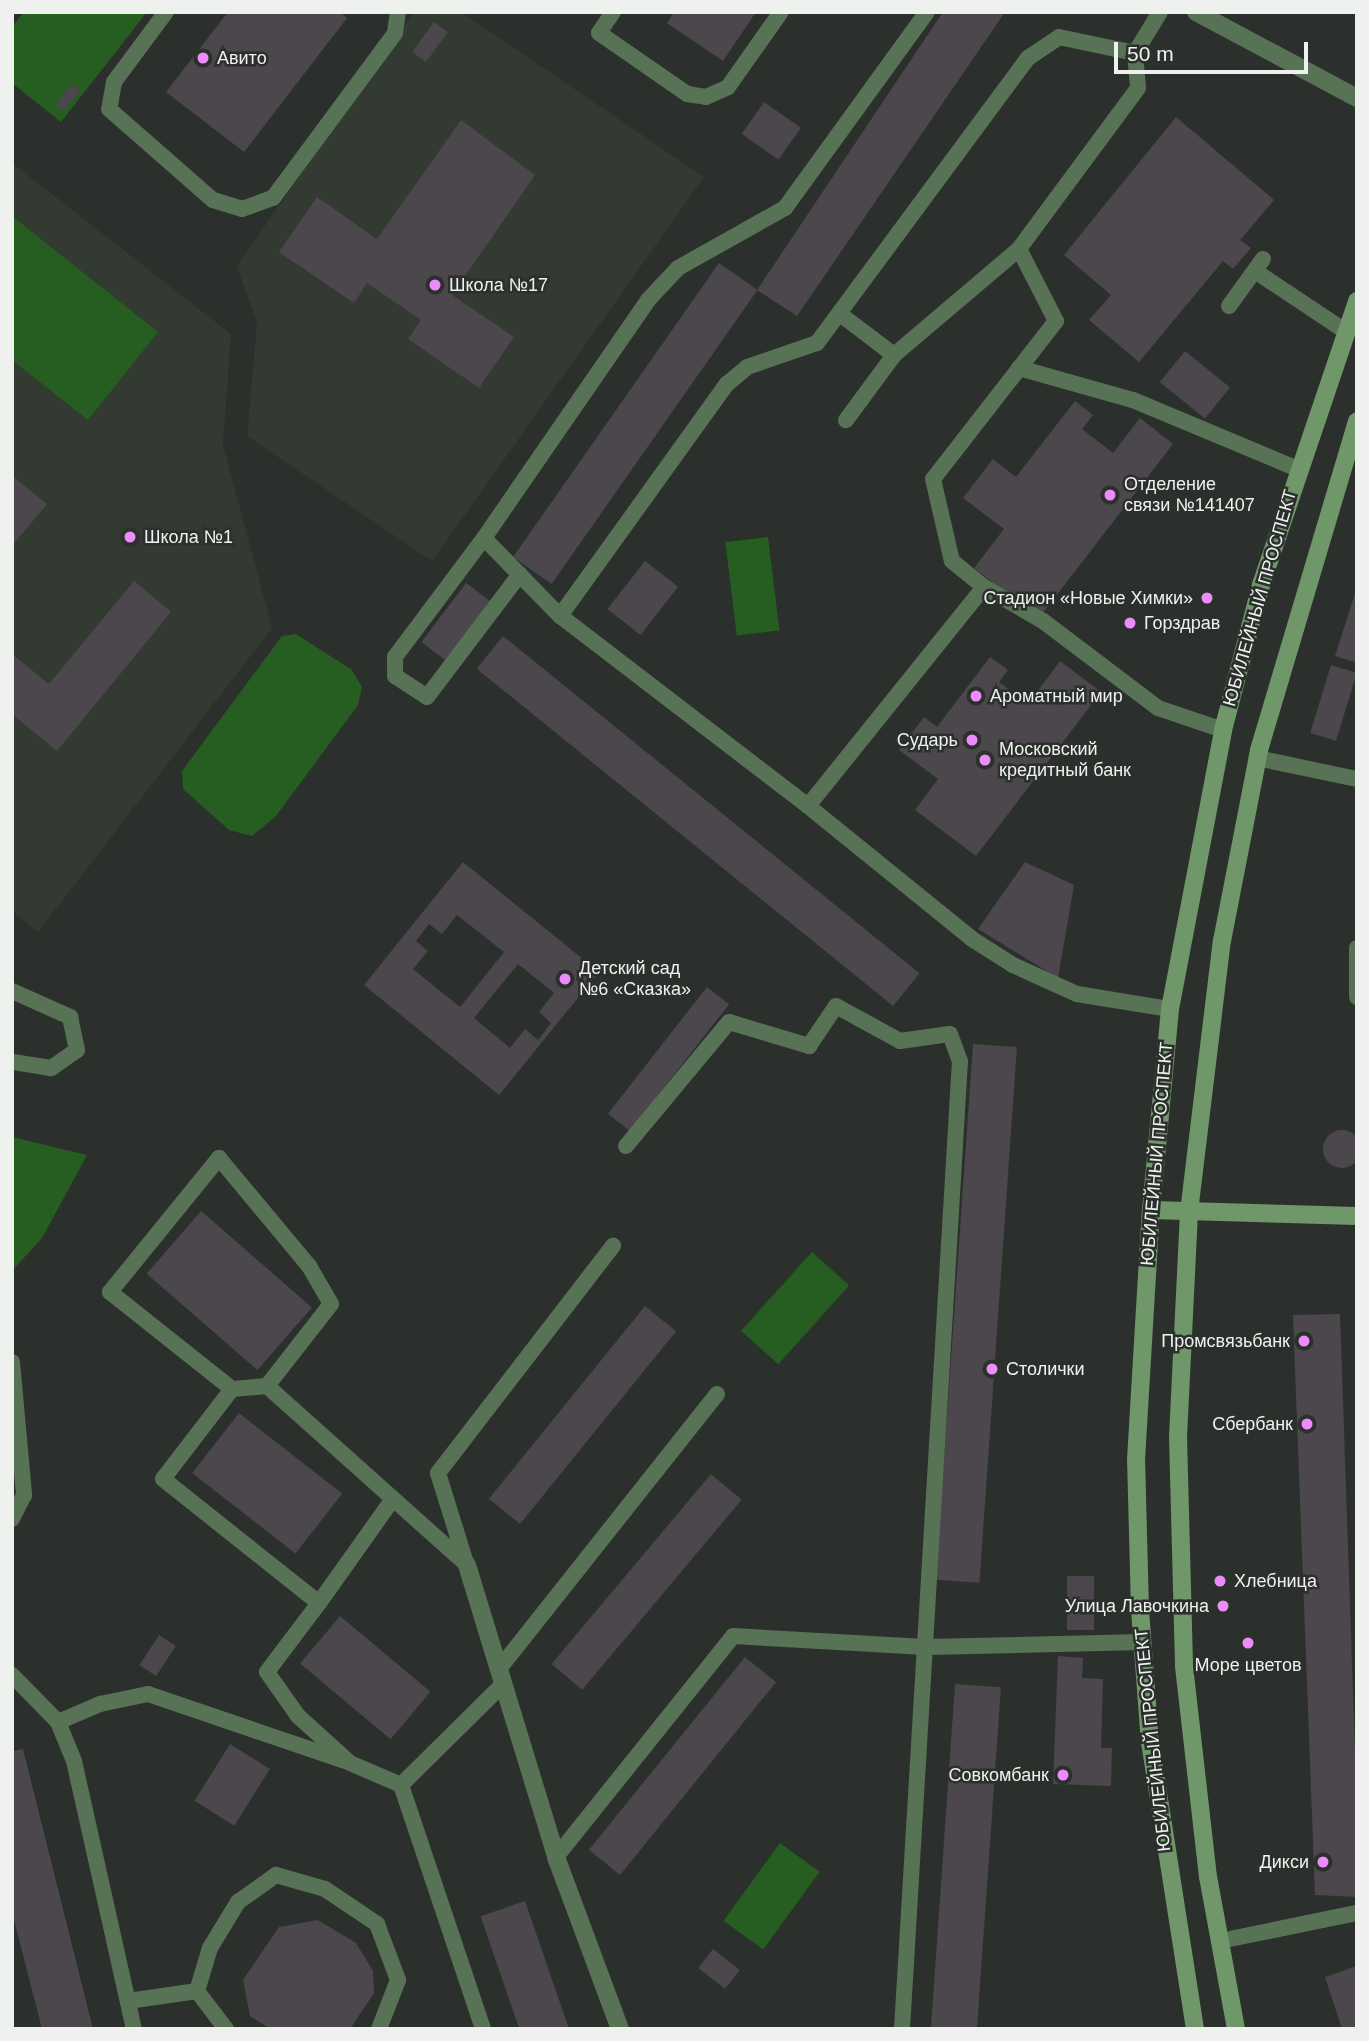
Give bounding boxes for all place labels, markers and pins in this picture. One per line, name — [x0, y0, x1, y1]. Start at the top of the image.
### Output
place label: Авито — [217, 47, 267, 69]
marker: Авито — [195, 50, 211, 66]
place label: Школа №17 — [449, 274, 548, 296]
marker: Школа №17 — [427, 277, 443, 293]
place label: Отделение связи №141407 — [1124, 474, 1255, 516]
marker: Отделение связи №141407 — [1102, 487, 1118, 503]
place label: Школа №1 — [144, 526, 233, 548]
marker: Школа №1 — [122, 529, 138, 545]
place label: Стадион «Новые Химки» — [984, 587, 1193, 609]
marker: Стадион «Новые Химки» — [1199, 590, 1215, 606]
place label: Горздрав — [1144, 612, 1220, 634]
marker: Горздрав — [1122, 615, 1138, 631]
place label: Ароматный мир — [990, 685, 1123, 707]
marker: Ароматный мир — [968, 688, 984, 704]
place label: Сударь — [897, 729, 958, 751]
marker: Сударь — [964, 732, 980, 748]
place label: Московский кредитный банк — [999, 739, 1131, 782]
marker: Московский кредитный банк — [977, 752, 993, 768]
place label: Детский сад №6 «Сказка» — [579, 958, 691, 1000]
marker: Детский сад №6 «Сказка» — [557, 971, 573, 987]
place label: Промсвязьбанк — [1161, 1330, 1290, 1352]
marker: Промсвязьбанк — [1296, 1333, 1312, 1349]
place label: Столички — [1006, 1358, 1085, 1380]
marker: Столички — [984, 1361, 1000, 1377]
place label: Сбербанк — [1212, 1413, 1293, 1435]
marker: Сбербанк — [1299, 1416, 1315, 1432]
place label: Хлебница — [1234, 1570, 1317, 1592]
marker: Хлебница — [1212, 1573, 1228, 1589]
place label: Улица Лавочкина — [1065, 1595, 1209, 1617]
marker: Улица Лавочкина — [1215, 1598, 1231, 1614]
marker: Море цветов — [1240, 1635, 1256, 1651]
place label: Море цветов — [1195, 1654, 1301, 1676]
place label: Совкомбанк — [948, 1764, 1049, 1786]
marker: Совкомбанк — [1055, 1767, 1071, 1783]
place label: Дикси — [1260, 1851, 1309, 1873]
marker: Дикси — [1315, 1854, 1331, 1870]

